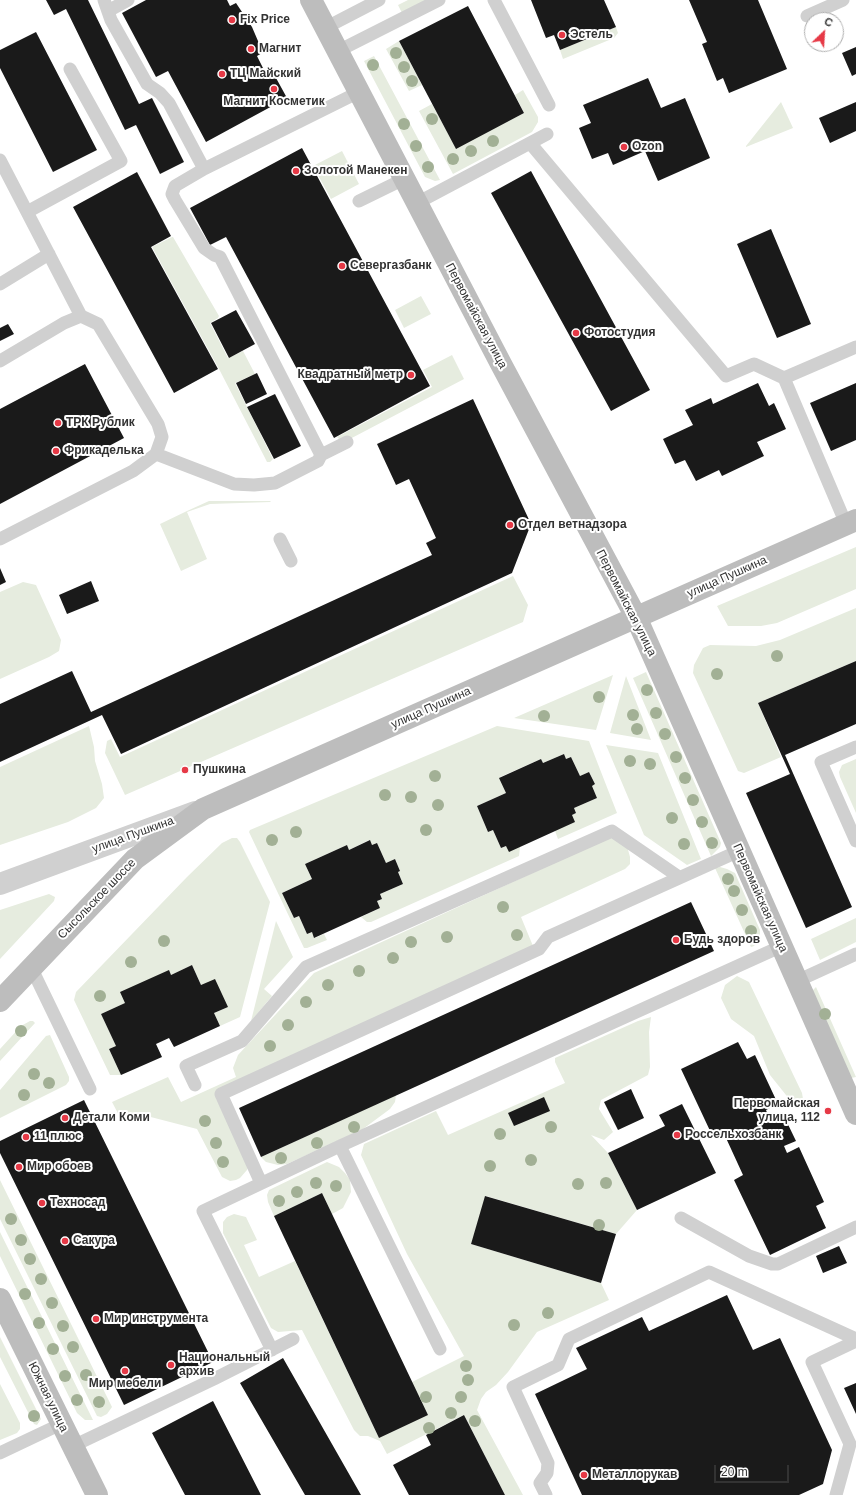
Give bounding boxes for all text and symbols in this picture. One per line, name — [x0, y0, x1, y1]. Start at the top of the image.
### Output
north arrow — [804, 12, 844, 52]
place label: Fix Price — [240, 13, 290, 27]
marker: Fix Price — [227, 15, 237, 25]
text: С — [823, 15, 835, 29]
place label: Эстель — [570, 28, 613, 42]
marker: Эстель — [557, 30, 567, 40]
place label: Магнит — [259, 42, 301, 56]
marker: Магнит — [246, 44, 256, 54]
place label: ТЦ Майский — [230, 67, 301, 81]
marker: ТЦ Майский — [217, 69, 227, 79]
marker: Магнит Косметик — [269, 84, 279, 94]
place label: Магнит Косметик — [223, 95, 325, 109]
place label: Ozon — [632, 140, 662, 154]
marker: Ozon — [619, 142, 629, 152]
place label: Золотой Манекен — [304, 164, 407, 178]
marker: Золотой Манекен — [291, 166, 301, 176]
place label: Севергазбанк — [350, 259, 431, 273]
marker: Севергазбанк — [337, 261, 347, 271]
street label: Первомайская улица — [442, 261, 510, 371]
place label: Фотостудия — [584, 326, 655, 340]
marker: Фотостудия — [571, 328, 581, 338]
place label: Квадратный метр — [297, 368, 403, 382]
marker: Квадратный метр — [406, 370, 416, 380]
place label: ТРК Рублик — [66, 416, 135, 430]
marker: ТРК Рублик — [53, 418, 63, 428]
place label: Фрикаделька — [64, 444, 144, 458]
marker: Фрикаделька — [51, 446, 61, 456]
place label: Отдел ветнадзора — [518, 518, 627, 532]
marker: Отдел ветнадзора — [505, 520, 515, 530]
street label: Первомайская улица — [593, 547, 659, 659]
street label: улица Пушкина — [685, 553, 769, 601]
street label: улица Пушкина — [389, 684, 473, 732]
place label: Пушкина — [193, 763, 246, 777]
marker: Пушкина — [180, 765, 190, 775]
street label: улица Пушкина — [90, 814, 176, 856]
street label: Первомайская улица — [730, 841, 790, 955]
street label: Сысольское шоссе — [55, 856, 139, 942]
place label: Будь здоров — [684, 933, 760, 947]
marker: Будь здоров — [671, 935, 681, 945]
place label: Первомайская улица, 112 — [734, 1097, 820, 1125]
marker: Первомайская улица, 112 — [823, 1106, 833, 1116]
place label: Детали Коми — [73, 1111, 150, 1125]
marker: Детали Коми — [60, 1113, 70, 1123]
place label: Россельхозбанк — [685, 1128, 781, 1142]
place label: 11 плюс — [34, 1130, 82, 1144]
marker: Россельхозбанк — [672, 1130, 682, 1140]
marker: 11 плюс — [21, 1132, 31, 1142]
place label: Мир обоев — [27, 1160, 91, 1174]
marker: Мир обоев — [14, 1162, 24, 1172]
place label: Техносад — [50, 1196, 105, 1210]
marker: Техносад — [37, 1198, 47, 1208]
place label: Сакура — [73, 1234, 115, 1248]
marker: Сакура — [60, 1236, 70, 1246]
place label: Мир инструмента — [104, 1312, 208, 1326]
marker: Мир инструмента — [91, 1314, 101, 1324]
place label: Национальный архив — [179, 1351, 270, 1379]
street label: Южная улица — [25, 1360, 71, 1434]
marker: Национальный архив — [166, 1360, 176, 1370]
marker: Мир мебели — [120, 1366, 130, 1376]
place label: Мир мебели — [89, 1377, 161, 1391]
scale bar — [716, 1457, 791, 1483]
text: 20 m — [721, 1465, 748, 1479]
place label: Металлорукав — [592, 1468, 677, 1482]
marker: Металлорукав — [579, 1470, 589, 1480]

